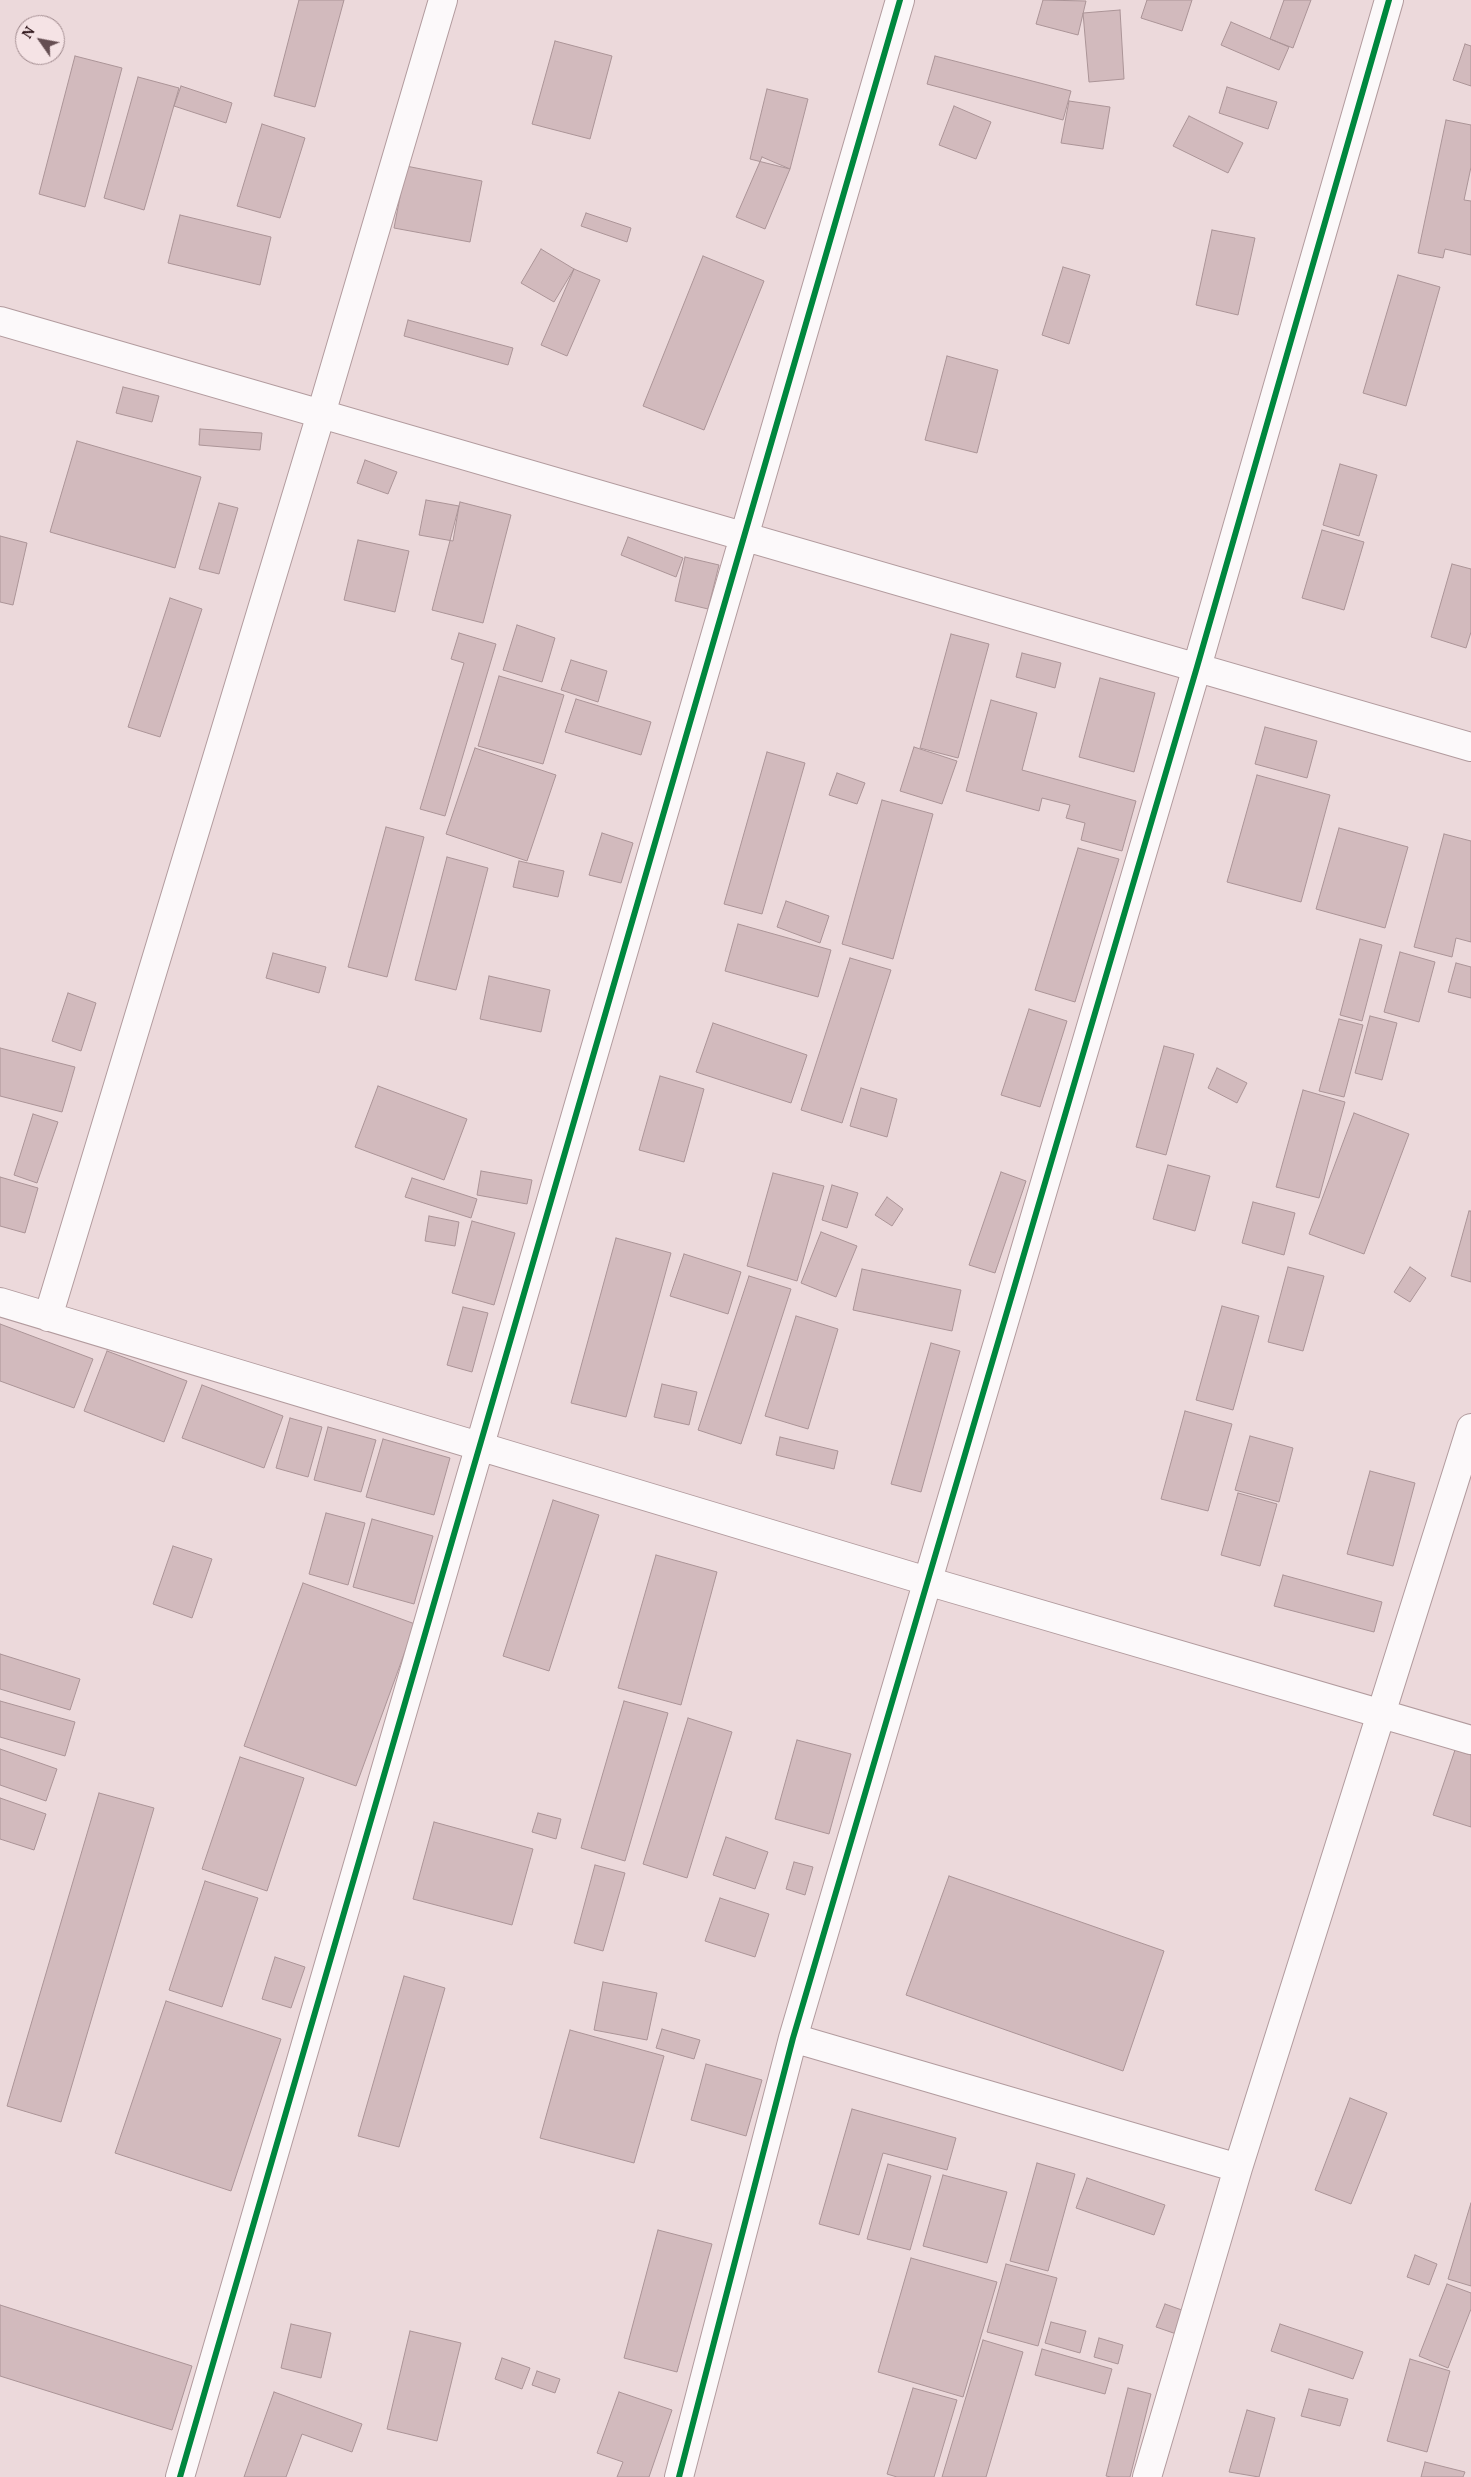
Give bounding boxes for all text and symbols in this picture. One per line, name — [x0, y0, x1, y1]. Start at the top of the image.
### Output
north arrow — [15, 15, 65, 65]
text: N — [17, 22, 39, 42]

